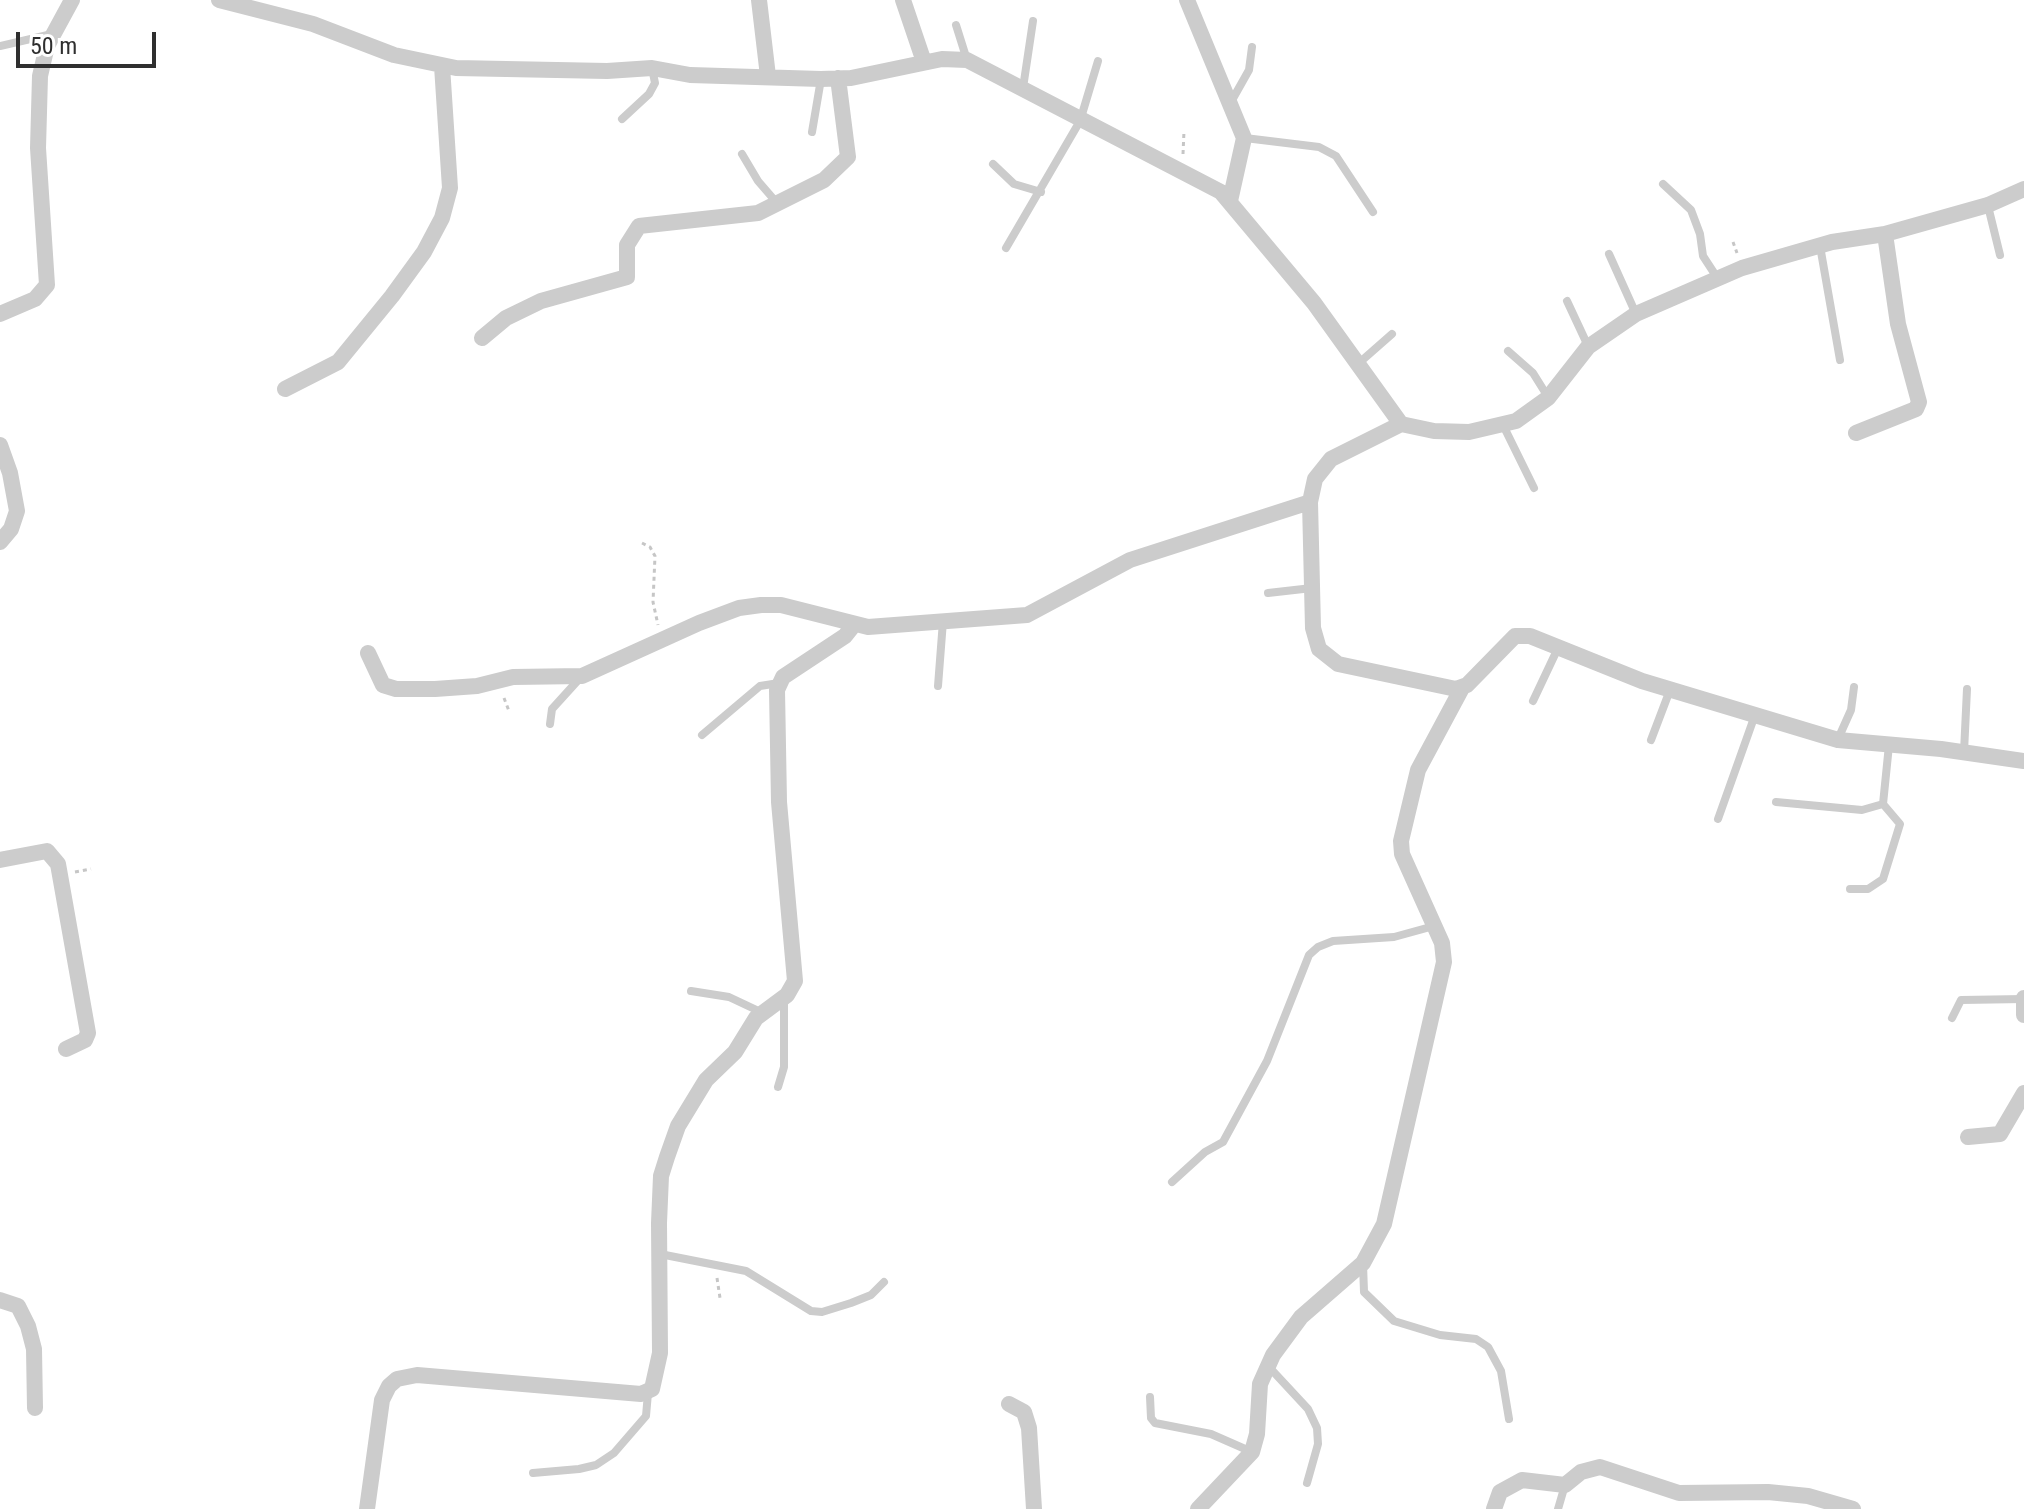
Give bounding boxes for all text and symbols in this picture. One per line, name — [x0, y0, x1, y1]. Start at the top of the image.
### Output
scale bar — [20, 16, 160, 66]
text: 50 m — [30, 32, 77, 60]

